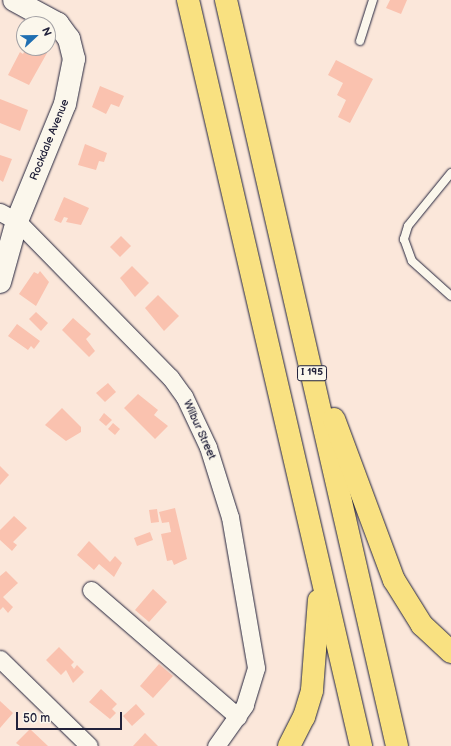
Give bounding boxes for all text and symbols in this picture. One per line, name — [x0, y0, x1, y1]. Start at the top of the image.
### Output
north arrow — [16, 16, 56, 56]
text: N — [39, 25, 54, 38]
street label: Rockdale Avenue — [28, 97, 72, 183]
road number: I 195 — [297, 365, 327, 381]
street label: Wilbur Street — [180, 398, 218, 462]
scale bar — [18, 704, 124, 730]
text: 50 m — [23, 711, 50, 726]

